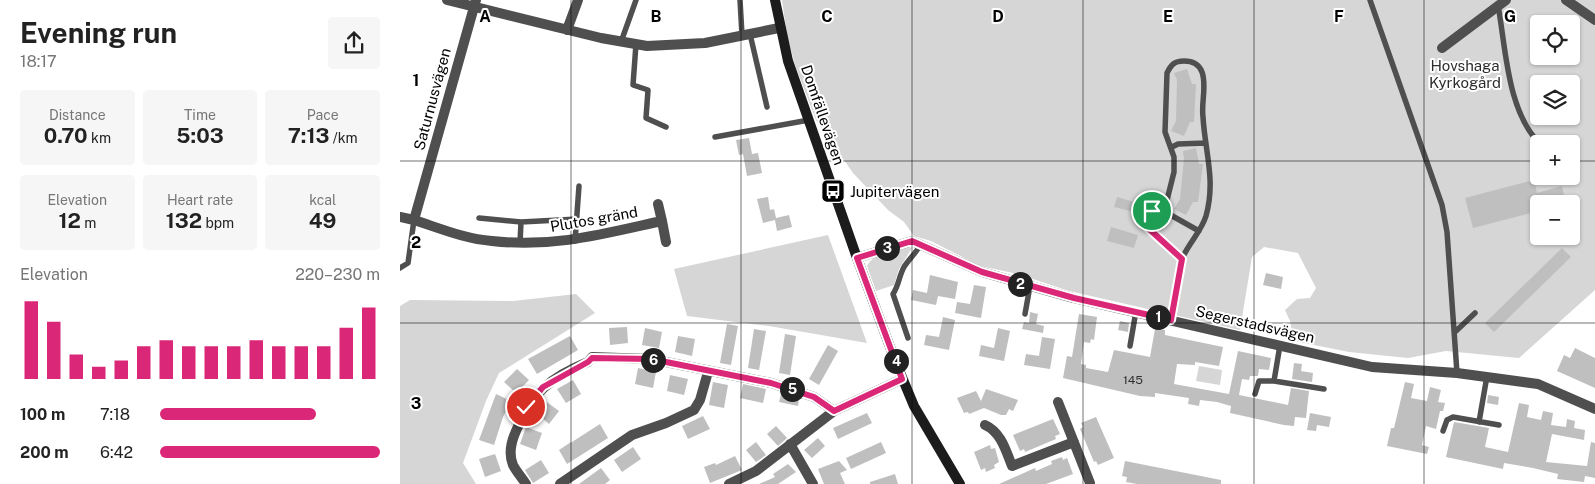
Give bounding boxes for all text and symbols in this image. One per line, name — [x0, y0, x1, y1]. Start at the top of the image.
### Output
text: A — [479, 7, 491, 26]
text: B — [651, 7, 662, 26]
text: C — [821, 7, 833, 26]
text: D — [992, 7, 1004, 26]
text: E — [1163, 7, 1173, 26]
text: F — [1334, 7, 1344, 26]
text: G — [1504, 7, 1516, 26]
map controls — [1530, 15, 1580, 245]
button: locate — [1530, 15, 1580, 65]
text: Evening run — [20, 16, 177, 49]
button: share — [328, 17, 380, 69]
street label: Saturnusvägen — [410, 46, 454, 152]
text: 18:17 — [20, 52, 57, 71]
park label: Hovshaga Kyrkogård — [1429, 57, 1501, 91]
street label: Domfällevägen — [798, 63, 848, 167]
text: 1 — [413, 71, 419, 90]
button: layers — [1530, 75, 1580, 125]
text: Distance — [49, 107, 106, 123]
text: Time — [184, 107, 216, 123]
text: Pace — [307, 107, 339, 123]
text: 0.70 — [44, 123, 88, 148]
text: 5:03 — [176, 123, 224, 148]
text: 7:13 — [288, 123, 329, 148]
text: km — [88, 130, 111, 146]
text: /km — [329, 130, 358, 146]
button: + — [1530, 135, 1580, 185]
bus stop icon: Jupitervägen — [820, 178, 846, 204]
place label: Jupitervägen — [850, 183, 939, 200]
pin — [1131, 190, 1173, 232]
text: Elevation — [48, 192, 107, 208]
text: Heart rate — [167, 192, 233, 208]
text: kcal — [309, 192, 336, 208]
button: − — [1530, 195, 1580, 245]
icon: arrive — [1138, 197, 1166, 225]
street label: Plutos gränd — [549, 203, 639, 235]
text: 12 — [58, 208, 81, 233]
text: 132 — [166, 208, 202, 233]
text: 49 — [309, 208, 336, 233]
text: m — [81, 215, 96, 231]
text: bpm — [202, 215, 234, 231]
text: 2 — [411, 233, 421, 252]
pin: 3 — [874, 236, 900, 260]
text: 3 — [883, 240, 892, 256]
text: Elevation — [20, 265, 88, 284]
text: 220–230 m — [295, 265, 380, 284]
pin: 2 — [1008, 272, 1032, 296]
text: 2 — [1016, 276, 1025, 292]
street label: Segerstadsvägen — [1194, 302, 1316, 346]
pin: 1 — [1146, 304, 1170, 330]
text: 1 — [1156, 309, 1162, 325]
pin: 6 — [640, 348, 666, 372]
pin: 4 — [884, 348, 908, 374]
text: 6 — [649, 352, 658, 368]
text: 4 — [892, 353, 901, 369]
house number: 145 — [1123, 373, 1143, 387]
pin: 5 — [780, 376, 804, 402]
text: 5 — [788, 381, 797, 397]
pin — [505, 386, 547, 428]
icon: check — [512, 393, 540, 421]
text: 3 — [411, 394, 421, 413]
text: 100 m — [20, 405, 65, 424]
text: 7:18 — [100, 405, 130, 424]
text: 200 m — [20, 443, 69, 462]
text: 6:42 — [100, 443, 133, 462]

